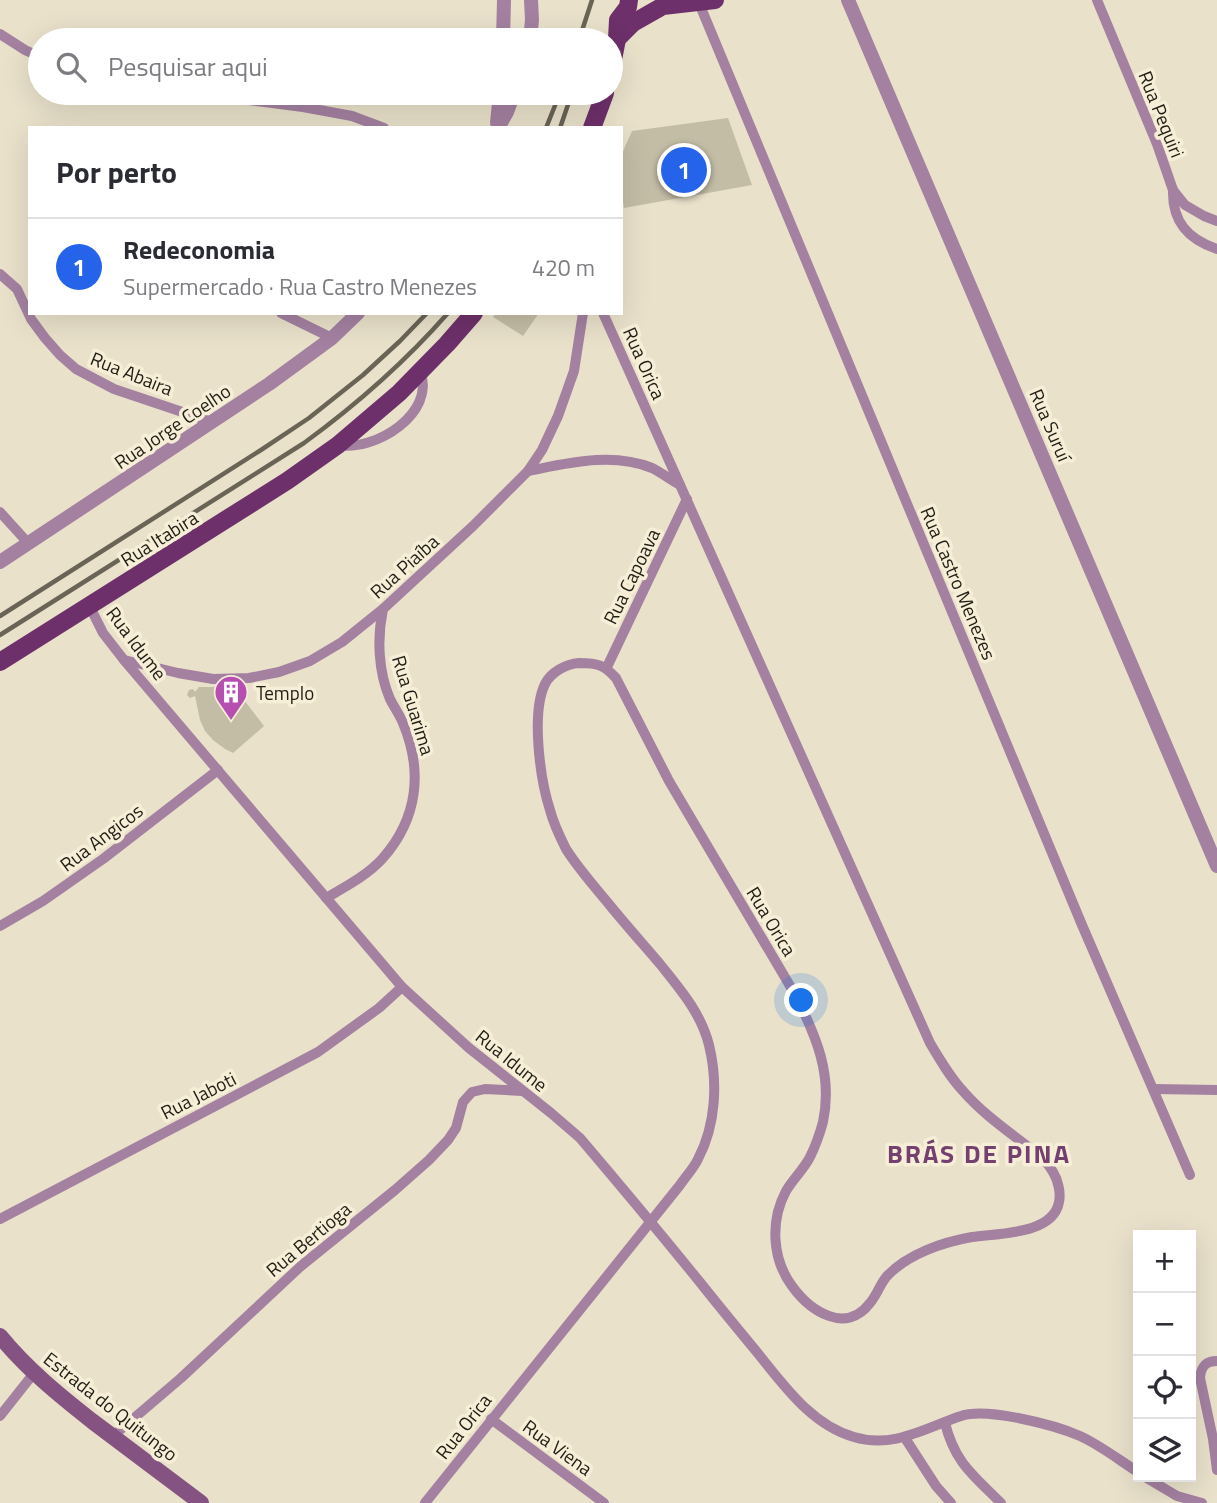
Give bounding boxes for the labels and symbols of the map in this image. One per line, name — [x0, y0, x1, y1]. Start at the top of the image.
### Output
street label: Rua Pequiri — [1131, 66, 1193, 162]
pin: 1 — [661, 144, 707, 196]
street label: Rua Orica — [616, 322, 674, 404]
street label: Rua Abaira — [86, 343, 178, 403]
street label: Rua Jorge Coelho — [108, 376, 236, 476]
street label: Rua Suruí — [1023, 384, 1080, 468]
street label: Rua Castro Menezes — [914, 502, 1004, 664]
street label: Rua Itabira — [115, 503, 204, 573]
street label: Rua Capoava — [595, 523, 667, 629]
street label: Rua Piaíba — [363, 527, 445, 605]
street label: Rua Idume — [100, 600, 174, 686]
street label: Rua Guarima — [385, 652, 443, 759]
building icon: Templo — [212, 673, 250, 722]
place label: Templo — [256, 678, 314, 707]
street label: Rua Angicos — [53, 796, 149, 878]
street label: Rua Orica — [740, 881, 804, 962]
your location — [784, 983, 818, 1017]
street label: Rua Idume — [470, 1022, 554, 1098]
street label: Rua Jaboti — [155, 1064, 241, 1126]
district label: BRÁS DE PINA — [887, 1134, 1071, 1173]
street label: Rua Bertioga — [259, 1194, 357, 1283]
street label: Estrada do Quitungo — [38, 1344, 184, 1468]
street label: Rua Orica — [428, 1387, 498, 1465]
street label: Rua Viena — [517, 1412, 599, 1483]

